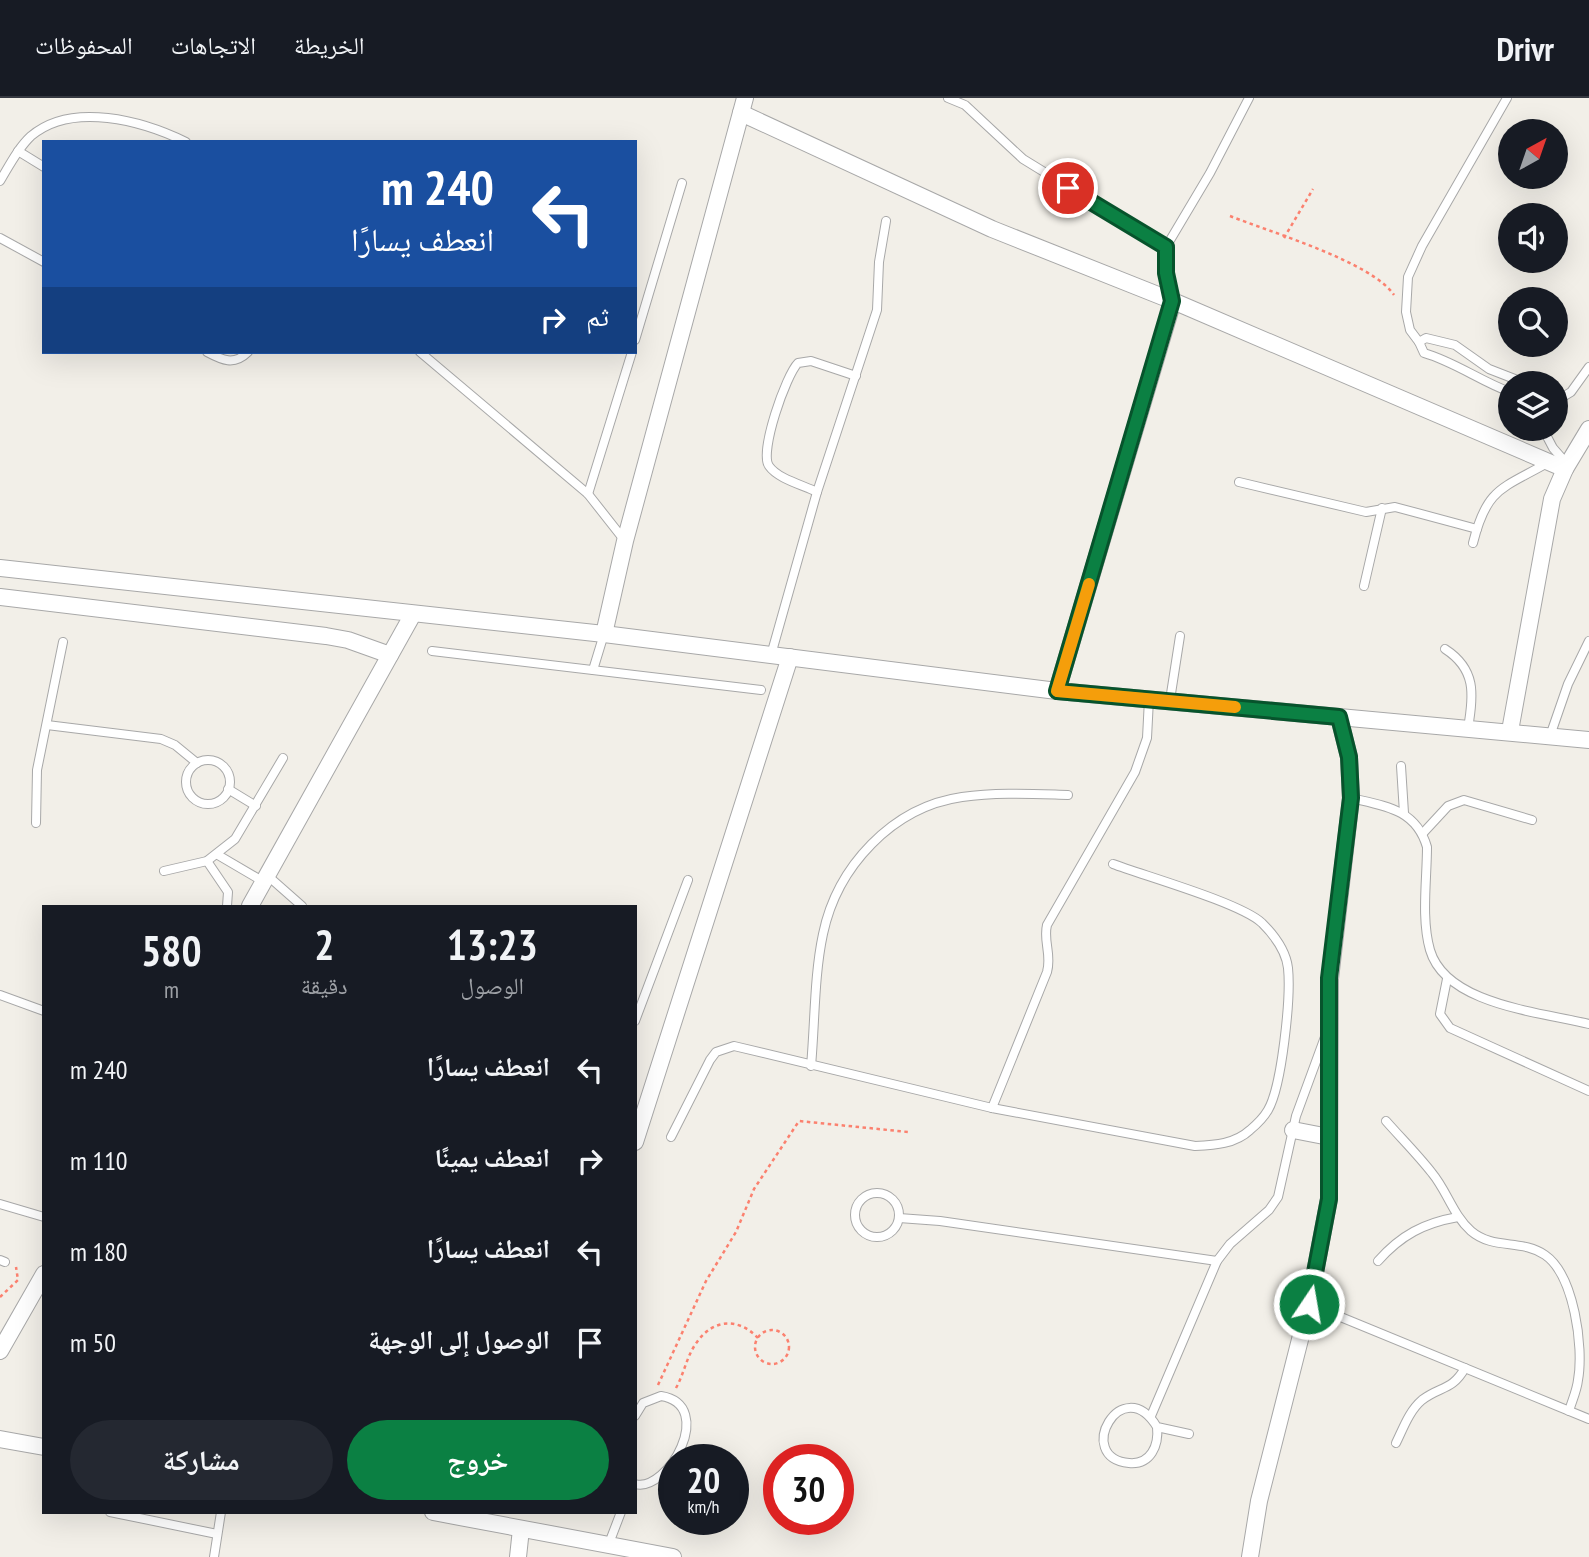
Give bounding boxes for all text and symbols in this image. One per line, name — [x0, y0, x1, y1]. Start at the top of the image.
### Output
text: Drivr — [1496, 27, 1554, 70]
text: المحفوظات — [35, 30, 133, 61]
text: الاتجاهات — [171, 30, 256, 61]
text: الخريطة — [294, 30, 365, 61]
north arrow — [1498, 119, 1568, 189]
map controls — [1498, 119, 1568, 441]
text: 240 m — [381, 155, 494, 219]
pin — [1038, 158, 1098, 218]
icon: left — [518, 168, 609, 259]
icon: arrive — [1049, 169, 1087, 207]
button: sound — [1498, 203, 1568, 273]
text: انعطف يسارًا — [351, 218, 494, 260]
button: search — [1498, 287, 1568, 357]
text: ثم — [586, 300, 609, 333]
icon: right — [534, 301, 572, 339]
button: layers — [1498, 371, 1568, 441]
text: 2 — [314, 917, 334, 972]
text: 13:23 — [447, 917, 538, 972]
text: 580 — [141, 923, 202, 978]
text: دقيقة — [301, 971, 348, 1000]
text: الوصول — [460, 971, 524, 1000]
text: m — [164, 975, 179, 1004]
text: انعطف يسارًا — [427, 1050, 550, 1083]
icon: left — [571, 1051, 609, 1089]
text: 240 m — [70, 1053, 128, 1086]
text: انعطف يمينًا — [434, 1141, 550, 1174]
icon: right — [571, 1142, 609, 1180]
text: 110 m — [70, 1144, 128, 1177]
text: انعطف يسارًا — [427, 1232, 550, 1265]
icon: left — [571, 1233, 609, 1271]
text: 180 m — [70, 1235, 128, 1268]
position arrow — [1272, 1267, 1346, 1341]
text: الوصول إلى الوجهة — [368, 1323, 550, 1356]
icon: arrive — [571, 1324, 609, 1362]
text: 50 m — [70, 1326, 116, 1359]
button: مشاركة — [70, 1420, 333, 1500]
button: خروج — [347, 1420, 609, 1500]
speed limit sign: 30 — [763, 1444, 854, 1535]
text: 20 — [687, 1457, 720, 1503]
text: km/h — [688, 1495, 719, 1518]

